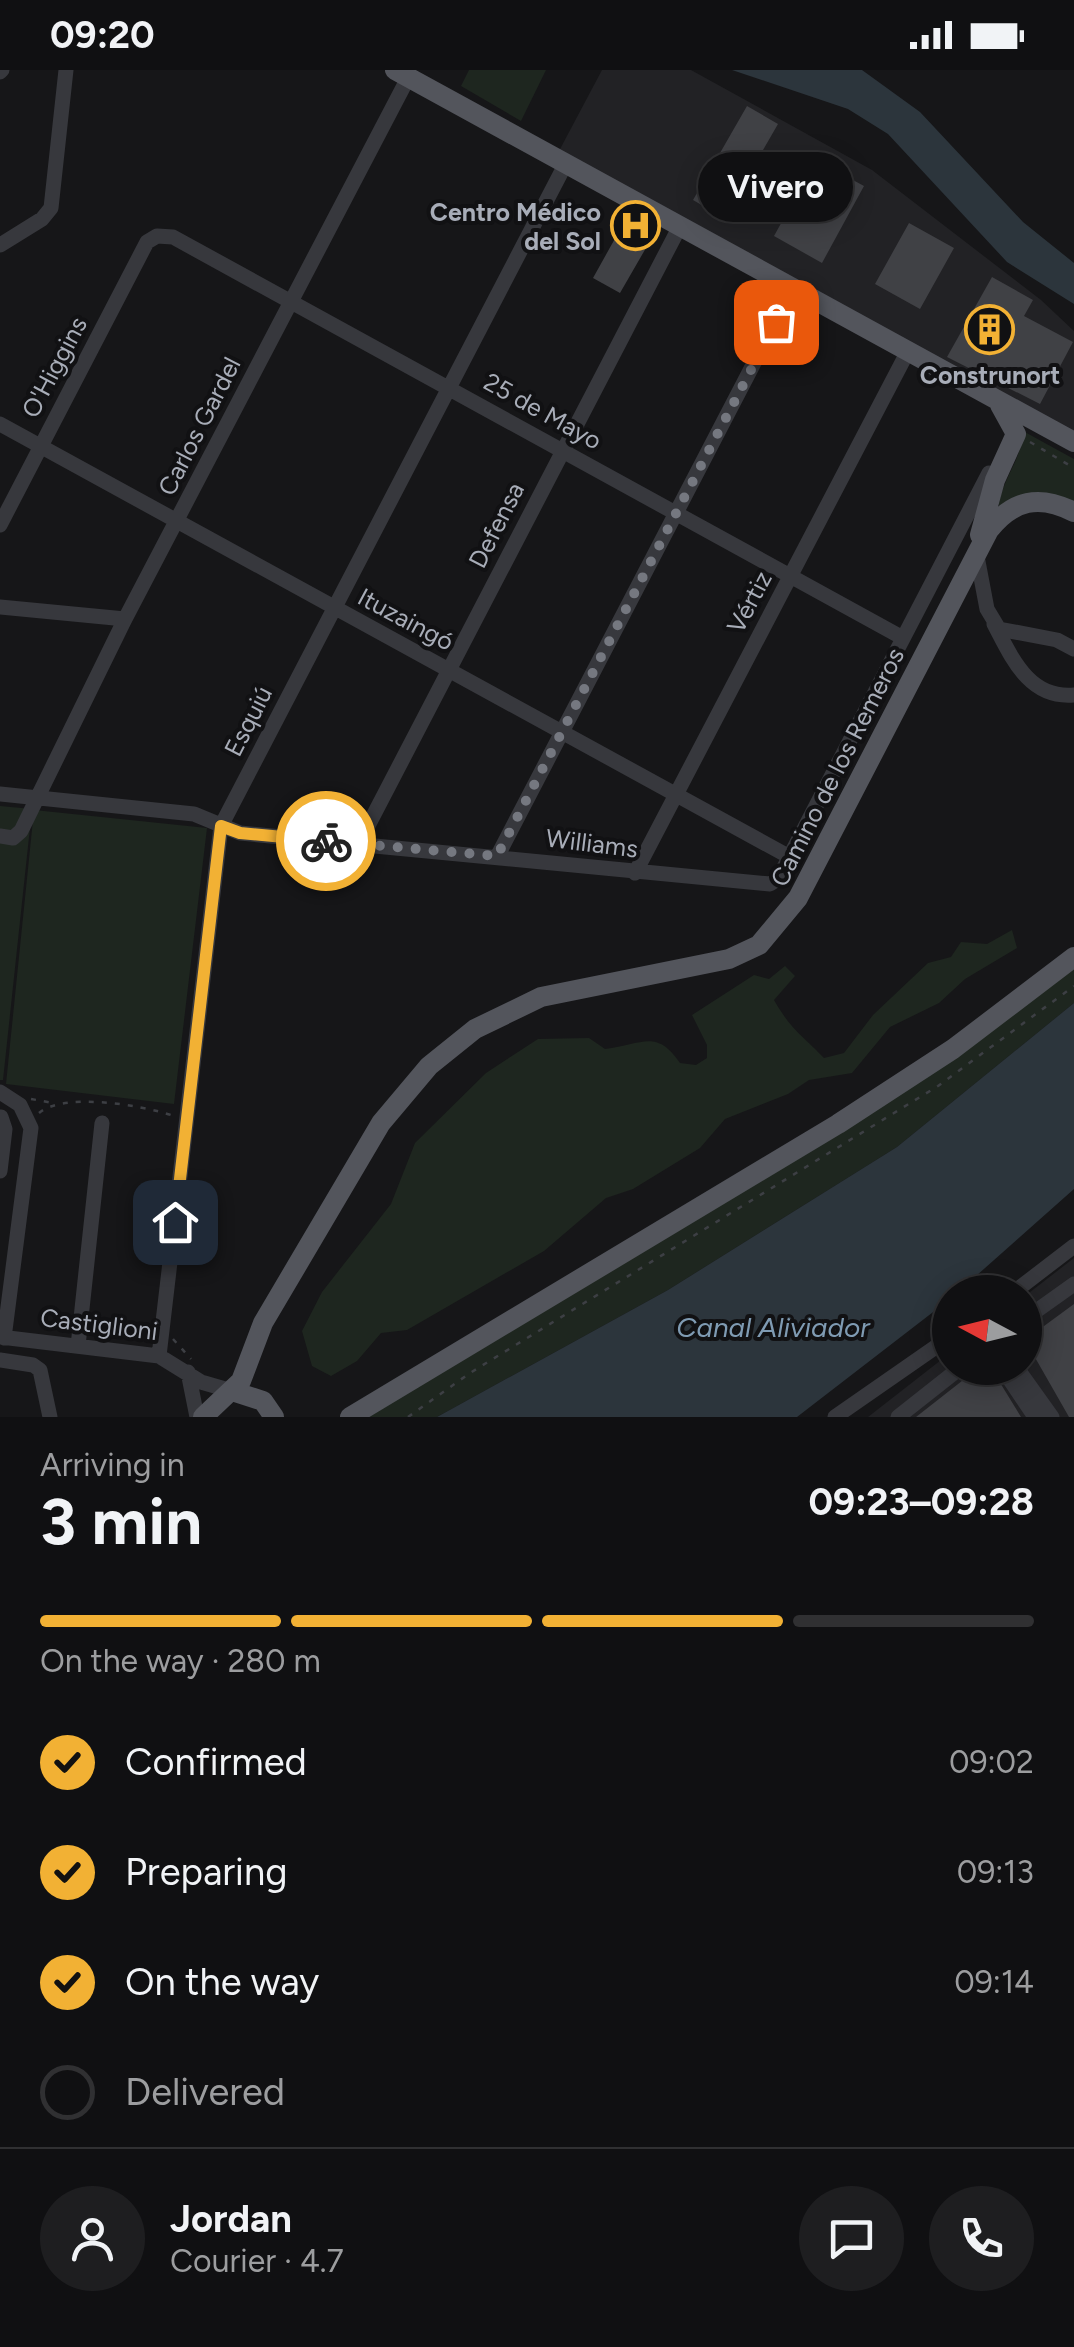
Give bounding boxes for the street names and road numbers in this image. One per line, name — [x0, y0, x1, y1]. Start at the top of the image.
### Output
street label: O'Higgins — [15, 312, 93, 422]
street label: Carlos Gardel — [151, 352, 247, 500]
street label: 25 de Mayo — [479, 366, 607, 456]
street label: Defensa — [462, 477, 530, 573]
street label: Vértiz — [720, 566, 778, 638]
street label: Ituzaingó — [353, 581, 459, 657]
street label: Camino de los Remeros — [764, 643, 910, 891]
street label: Esquiú — [218, 681, 278, 761]
street label: Williams — [544, 822, 640, 864]
street label: Castiglioni — [39, 1302, 159, 1346]

